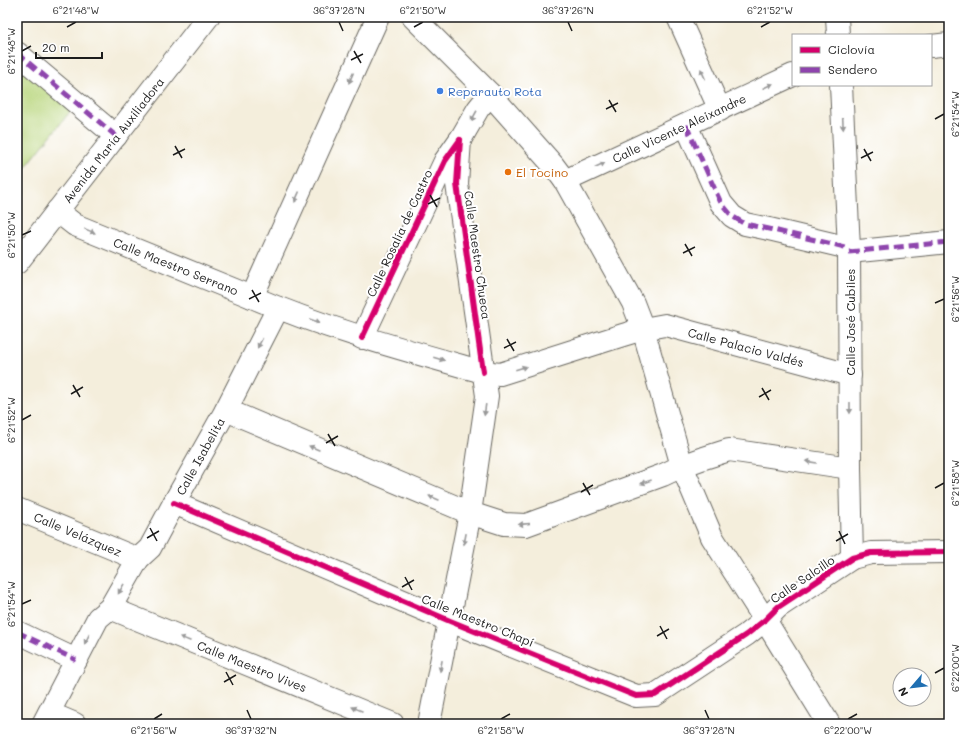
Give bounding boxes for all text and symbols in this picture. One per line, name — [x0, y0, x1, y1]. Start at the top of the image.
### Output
text: 6°21'48"W — [53, 3, 99, 17]
text: 36°37'28"N — [313, 3, 365, 17]
text: 6°21'50"W — [400, 3, 446, 17]
text: 36°37'26"N — [542, 3, 594, 17]
text: 6°21'52"W — [747, 3, 793, 17]
text: 6°21'48"W — [4, 28, 18, 74]
scale bar — [36, 34, 102, 60]
legend — [792, 34, 932, 86]
text: 20 m — [42, 39, 70, 55]
text: Ciclovía — [828, 41, 875, 57]
text: Sendero — [828, 61, 877, 77]
one-way arrow — [700, 68, 707, 80]
one-way arrow — [348, 72, 354, 84]
street label: Avenida María Auxiliadora — [59, 74, 167, 206]
place label: Reparauto Rota — [448, 83, 542, 99]
one-way arrow — [763, 83, 774, 89]
marker: Reparauto Rota — [435, 86, 445, 96]
street label: Calle Vicente Aleixandre — [609, 90, 749, 166]
text: 6°21'54"W — [948, 91, 962, 137]
one-way arrow — [470, 110, 477, 122]
one-way arrow — [840, 118, 846, 131]
one-way arrow — [594, 162, 605, 168]
place label: El Tocino — [516, 164, 568, 180]
street label: Calle Rosalía de Castro — [362, 167, 436, 299]
marker: El Tocino — [503, 167, 513, 177]
street label: Calle Maestro Chueca — [461, 190, 495, 320]
one-way arrow — [294, 191, 300, 203]
text: 6°21'50"W — [4, 212, 18, 258]
one-way arrow — [84, 227, 96, 234]
street label: Calle Maestro Serrano — [111, 234, 241, 298]
street label: Calle José Cubiles — [842, 268, 858, 375]
text: 6°21'56"W — [948, 276, 962, 322]
one-way arrow — [309, 318, 321, 324]
street label: Calle Palacio Valdés — [686, 324, 806, 370]
one-way arrow — [257, 337, 264, 348]
one-way arrow — [433, 356, 445, 362]
one-way arrow — [515, 365, 527, 371]
text: 6°21'52"W — [4, 397, 18, 443]
one-way arrow — [847, 402, 853, 415]
one-way arrow — [482, 404, 488, 416]
street label: Calle Isabelita — [172, 414, 228, 498]
one-way arrow — [309, 445, 320, 451]
one-way arrow — [805, 459, 817, 465]
text: 6°21'58"W — [948, 460, 962, 506]
one-way arrow — [640, 479, 652, 485]
one-way arrow — [427, 495, 439, 501]
street label: Calle Velázquez — [32, 508, 125, 560]
one-way arrow — [517, 521, 530, 528]
one-way arrow — [462, 532, 468, 545]
street label: Calle Salcillo — [767, 552, 837, 606]
text: 6°21'54"W — [4, 581, 18, 627]
one-way arrow — [118, 583, 125, 595]
street label: Calle Maestro Chapí — [419, 590, 537, 650]
one-way arrow — [84, 633, 90, 645]
one-way arrow — [179, 636, 190, 642]
street label: Calle Maestro Vives — [195, 637, 309, 695]
text: 6°22'00"W — [948, 644, 962, 692]
one-way arrow — [437, 660, 443, 672]
north arrow — [892, 667, 932, 707]
text: N — [894, 685, 911, 699]
one-way arrow — [351, 706, 363, 712]
text: 6°21'56"W — [131, 723, 177, 737]
text: 36°37'32"N — [225, 723, 277, 737]
text: 6°21'58"W — [478, 723, 524, 737]
text: 36°37'28"N — [683, 723, 735, 737]
text: 6°22'00"W — [824, 723, 872, 737]

